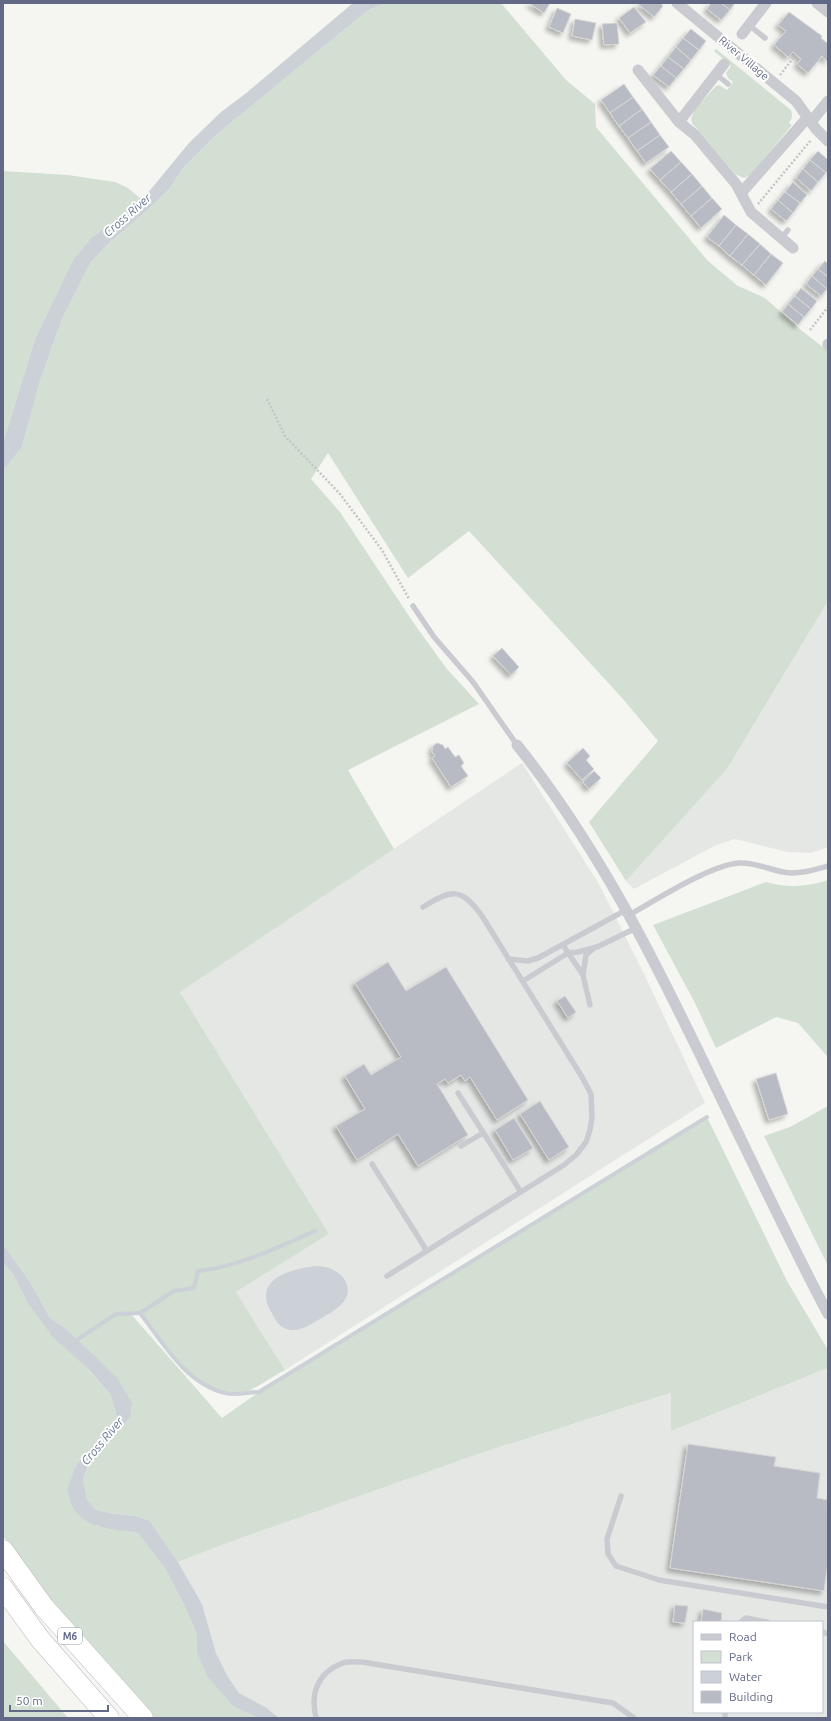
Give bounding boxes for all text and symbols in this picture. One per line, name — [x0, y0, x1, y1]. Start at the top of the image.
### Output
street label: River Village — [717, 34, 771, 82]
water label: Cross River — [101, 191, 153, 239]
water label: Cross River — [78, 1414, 126, 1467]
legend — [693, 1621, 823, 1713]
road number: M6 — [58, 1628, 82, 1644]
text: Road — [729, 1630, 757, 1643]
text: Park — [729, 1650, 753, 1663]
text: Water — [729, 1670, 762, 1683]
scale bar — [10, 1687, 108, 1713]
text: Building — [729, 1690, 773, 1703]
text: 50 m — [16, 1694, 43, 1707]

